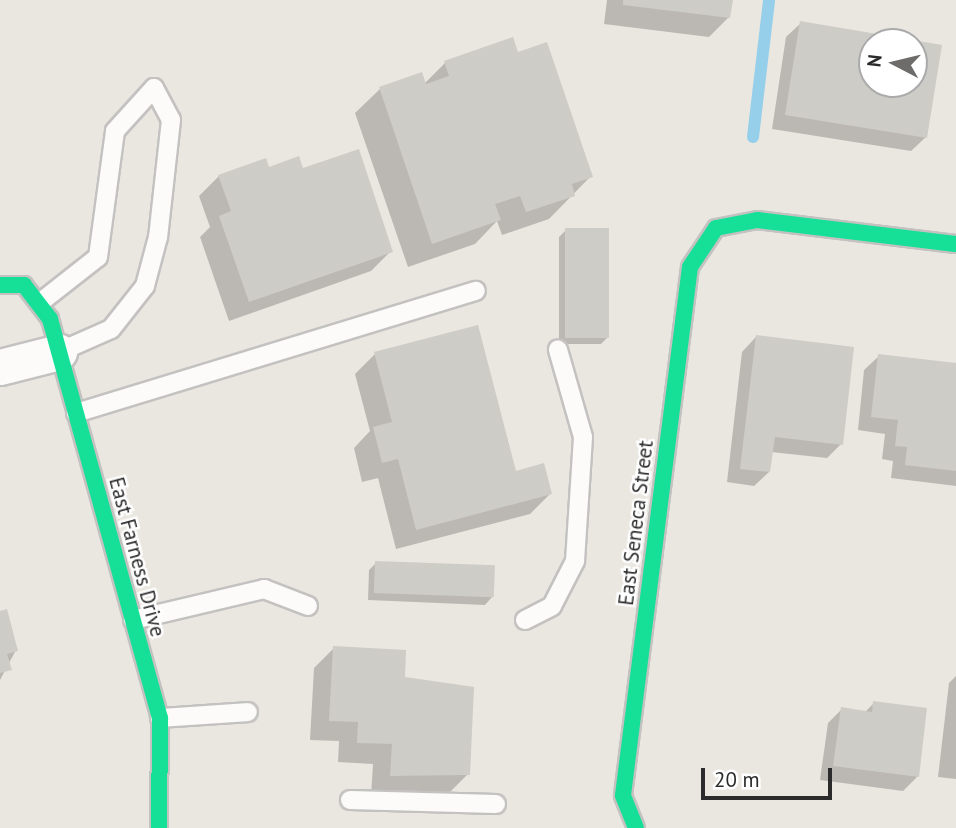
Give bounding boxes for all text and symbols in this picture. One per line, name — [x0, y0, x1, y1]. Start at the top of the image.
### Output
north arrow — [858, 28, 928, 98]
text: N — [861, 53, 887, 68]
street label: East Seneca Street — [613, 439, 659, 607]
street label: East Farness Drive — [104, 474, 170, 640]
scale bar — [704, 754, 835, 798]
text: 20 m — [714, 766, 760, 793]

